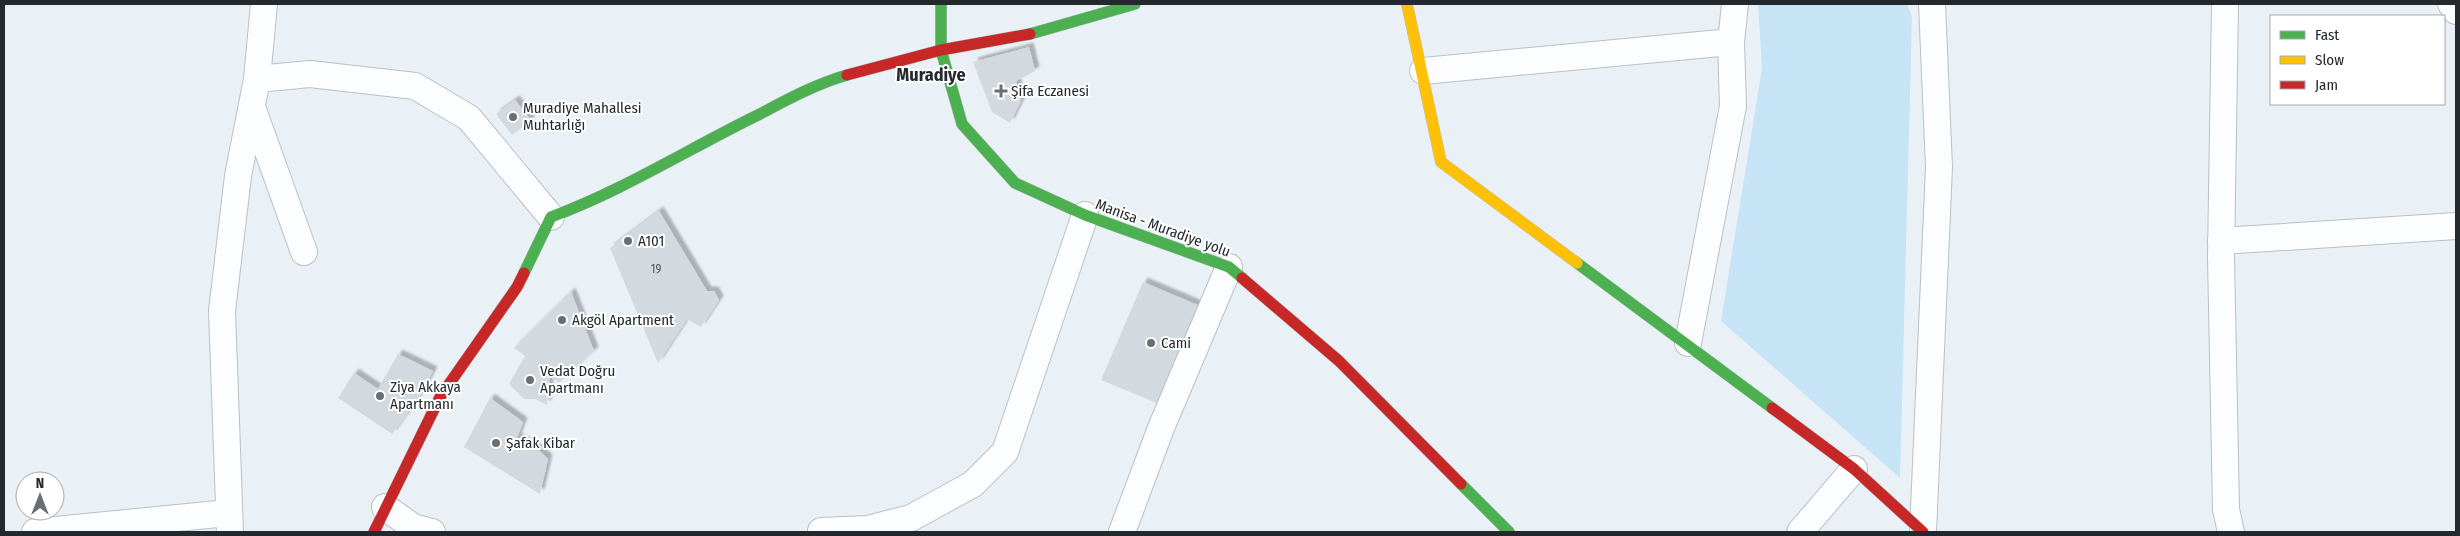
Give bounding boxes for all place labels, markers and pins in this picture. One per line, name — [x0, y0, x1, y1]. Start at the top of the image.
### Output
place label: Şifa Eczanesi — [1011, 82, 1089, 100]
marker: Şifa Eczanesi — [995, 85, 1007, 97]
place label: Muradiye Mahallesi Muhtarlığı — [523, 99, 642, 134]
marker: Muradiye Mahallesi Muhtarlığı — [507, 111, 519, 123]
place label: A101 — [638, 232, 664, 250]
marker: A101 — [622, 235, 634, 247]
place label: Akgöl Apartment — [572, 311, 674, 329]
marker: Akgöl Apartment — [556, 314, 568, 326]
place label: Cami — [1161, 334, 1191, 352]
marker: Cami — [1145, 337, 1157, 349]
place label: Vedat Doğru Apartmanı — [540, 362, 615, 397]
marker: Vedat Doğru Apartmanı — [524, 374, 536, 386]
place label: Ziya Akkaya Apartmanı — [390, 378, 461, 413]
marker: Ziya Akkaya Apartmanı — [374, 390, 386, 402]
place label: Şafak Kibar — [506, 434, 576, 452]
marker: Şafak Kibar — [490, 437, 502, 449]

